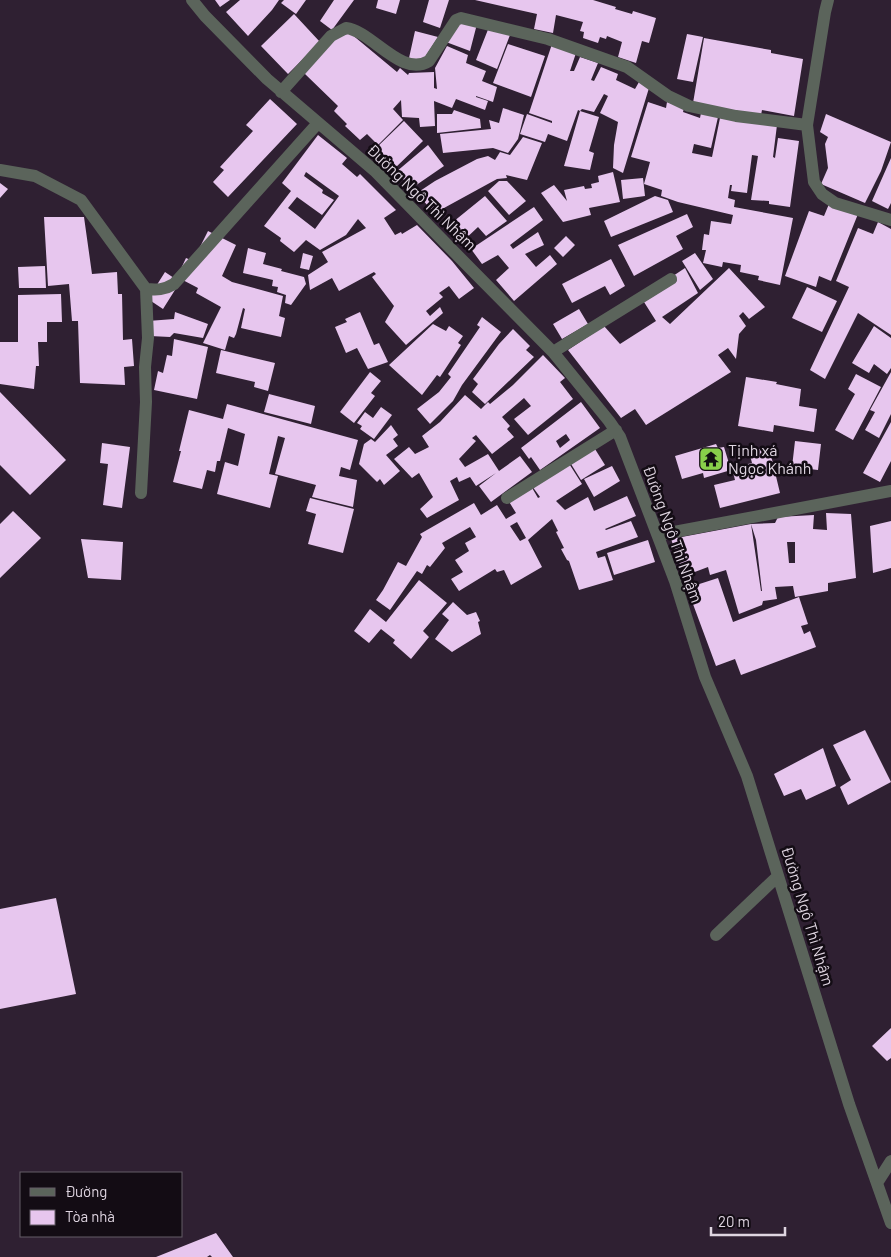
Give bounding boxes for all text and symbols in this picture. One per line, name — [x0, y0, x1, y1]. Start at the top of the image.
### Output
street label: Đường Ngô Thì Nhậm — [364, 140, 481, 254]
place label: Tịnh xá Ngọc Khánh — [728, 440, 811, 477]
temple icon: Tịnh xá Ngọc Khánh — [698, 446, 724, 472]
street label: Đường Ngô Thì Nhậm — [640, 463, 707, 605]
street label: Đường Ngô Thì Nhậm — [778, 844, 839, 988]
legend — [20, 1172, 182, 1237]
text: Đường — [65, 1182, 107, 1200]
scale bar — [711, 1204, 785, 1236]
text: Tòa nhà — [65, 1207, 115, 1225]
text: 20 m — [718, 1212, 750, 1230]

